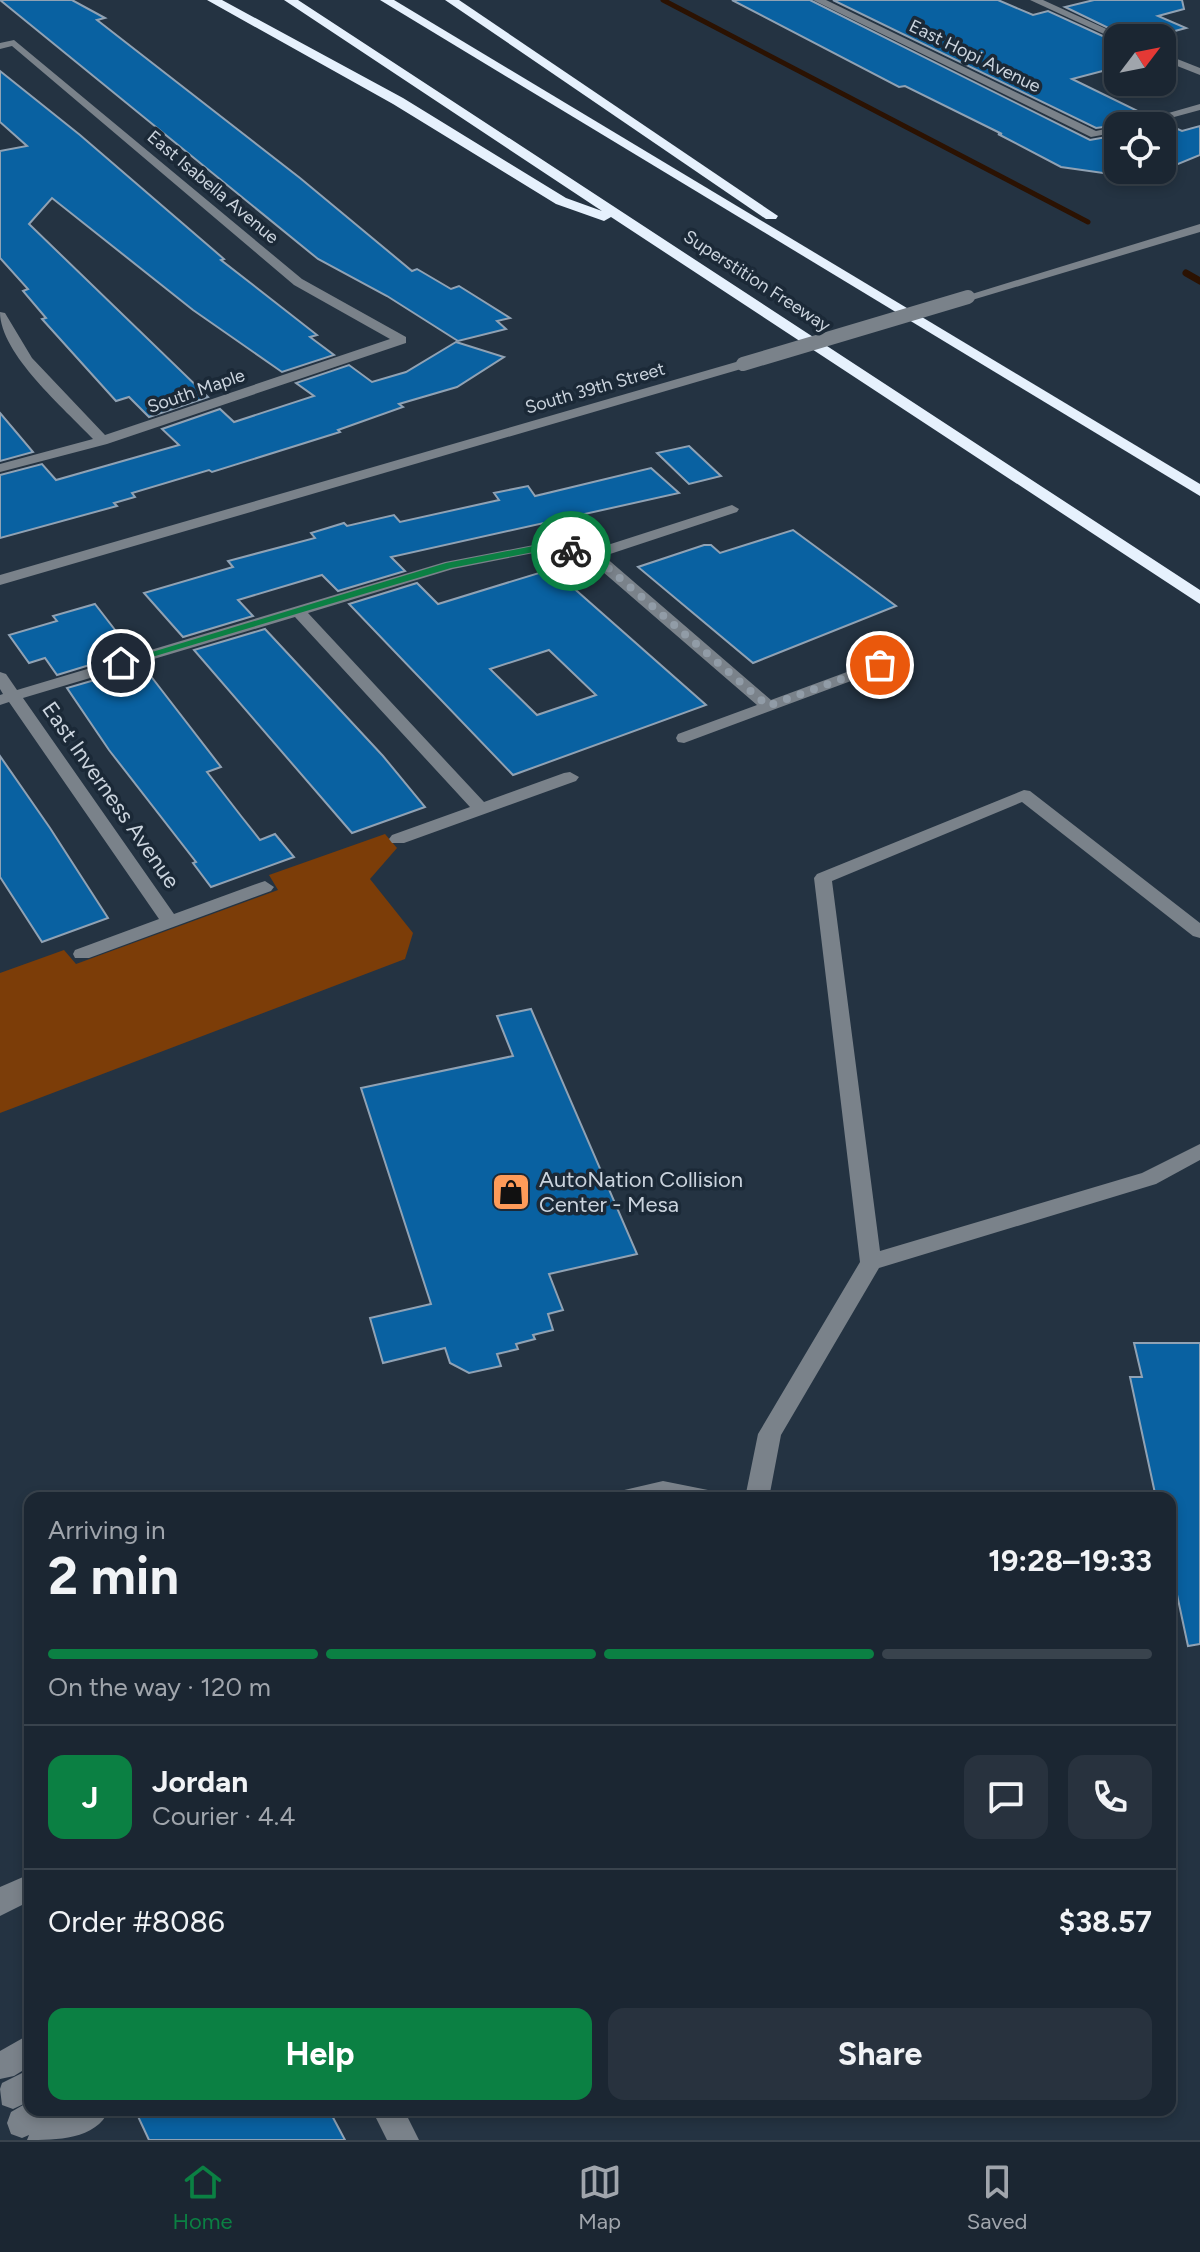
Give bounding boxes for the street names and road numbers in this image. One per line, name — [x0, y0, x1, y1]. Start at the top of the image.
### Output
street label: East Hopi Avenue — [906, 15, 1044, 97]
street label: East Isabella Avenue — [143, 126, 283, 248]
street label: Superstition Freeway — [680, 225, 835, 337]
street label: South 39th Street — [523, 357, 668, 418]
street label: South Maple — [144, 364, 248, 418]
street label: East Inverness Avenue — [36, 697, 186, 893]

